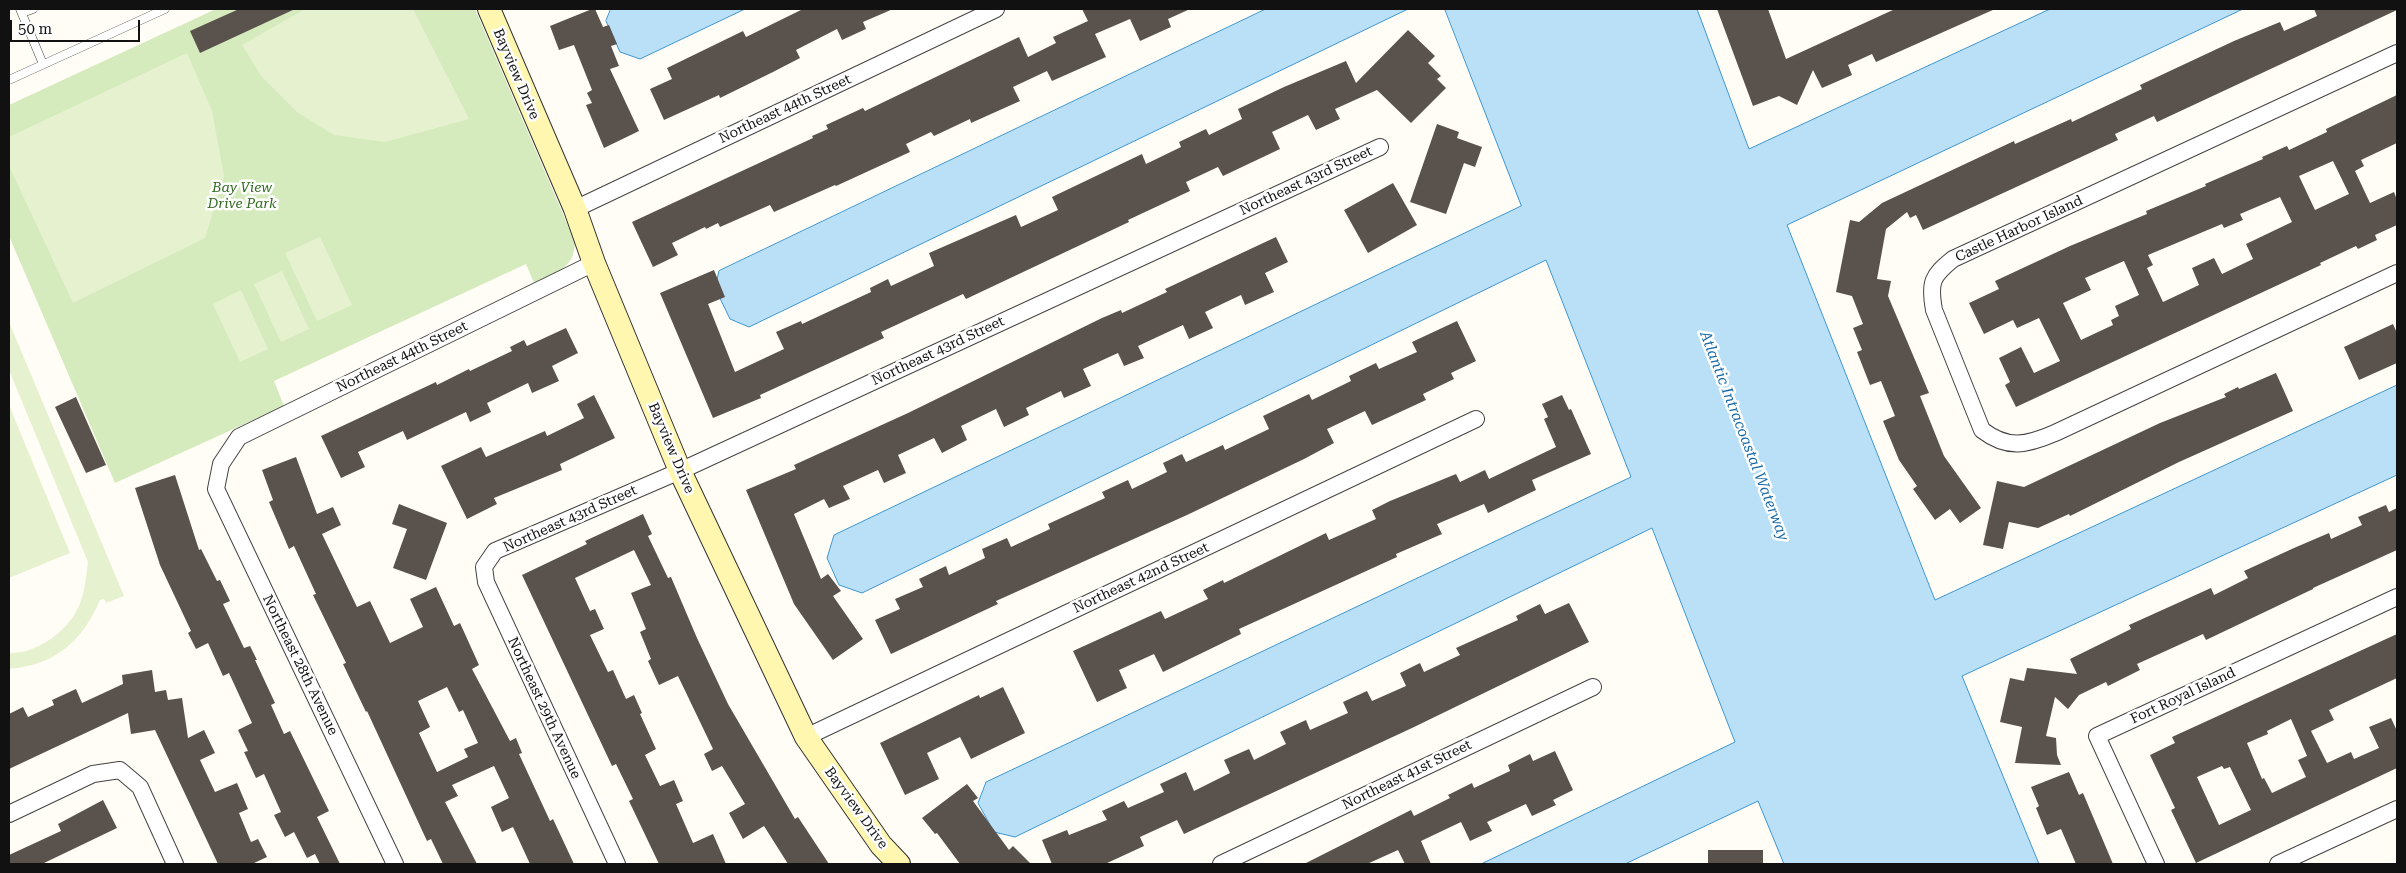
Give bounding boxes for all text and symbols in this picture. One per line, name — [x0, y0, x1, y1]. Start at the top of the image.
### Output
scale bar — [12, 10, 142, 42]
text: 50 m — [18, 20, 52, 38]
street label: Bayview Drive — [489, 26, 543, 122]
street label: Northeast 44th Street — [716, 71, 854, 147]
street label: Northeast 43rd Street — [1237, 143, 1375, 219]
park label: Bay View Drive Park — [208, 180, 276, 212]
street label: Castle Harbor Island — [1953, 192, 2085, 266]
street label: Northeast 43rd Street — [869, 313, 1007, 389]
street label: Northeast 44th Street — [334, 318, 470, 396]
water label: Atlantic Intracoastal Waterway — [1696, 329, 1792, 543]
street label: Bayview Drive — [644, 400, 698, 496]
street label: Northeast 43rd Street — [501, 482, 639, 556]
street label: Northeast 42nd Street — [1070, 539, 1212, 617]
street label: Northeast 28th Avenue — [259, 592, 341, 738]
street label: Northeast 29th Avenue — [504, 635, 584, 781]
street label: Fort Royal Island — [2128, 664, 2238, 728]
street label: Northeast 41st Street — [1340, 736, 1474, 814]
street label: Bayview Drive — [821, 764, 891, 852]

